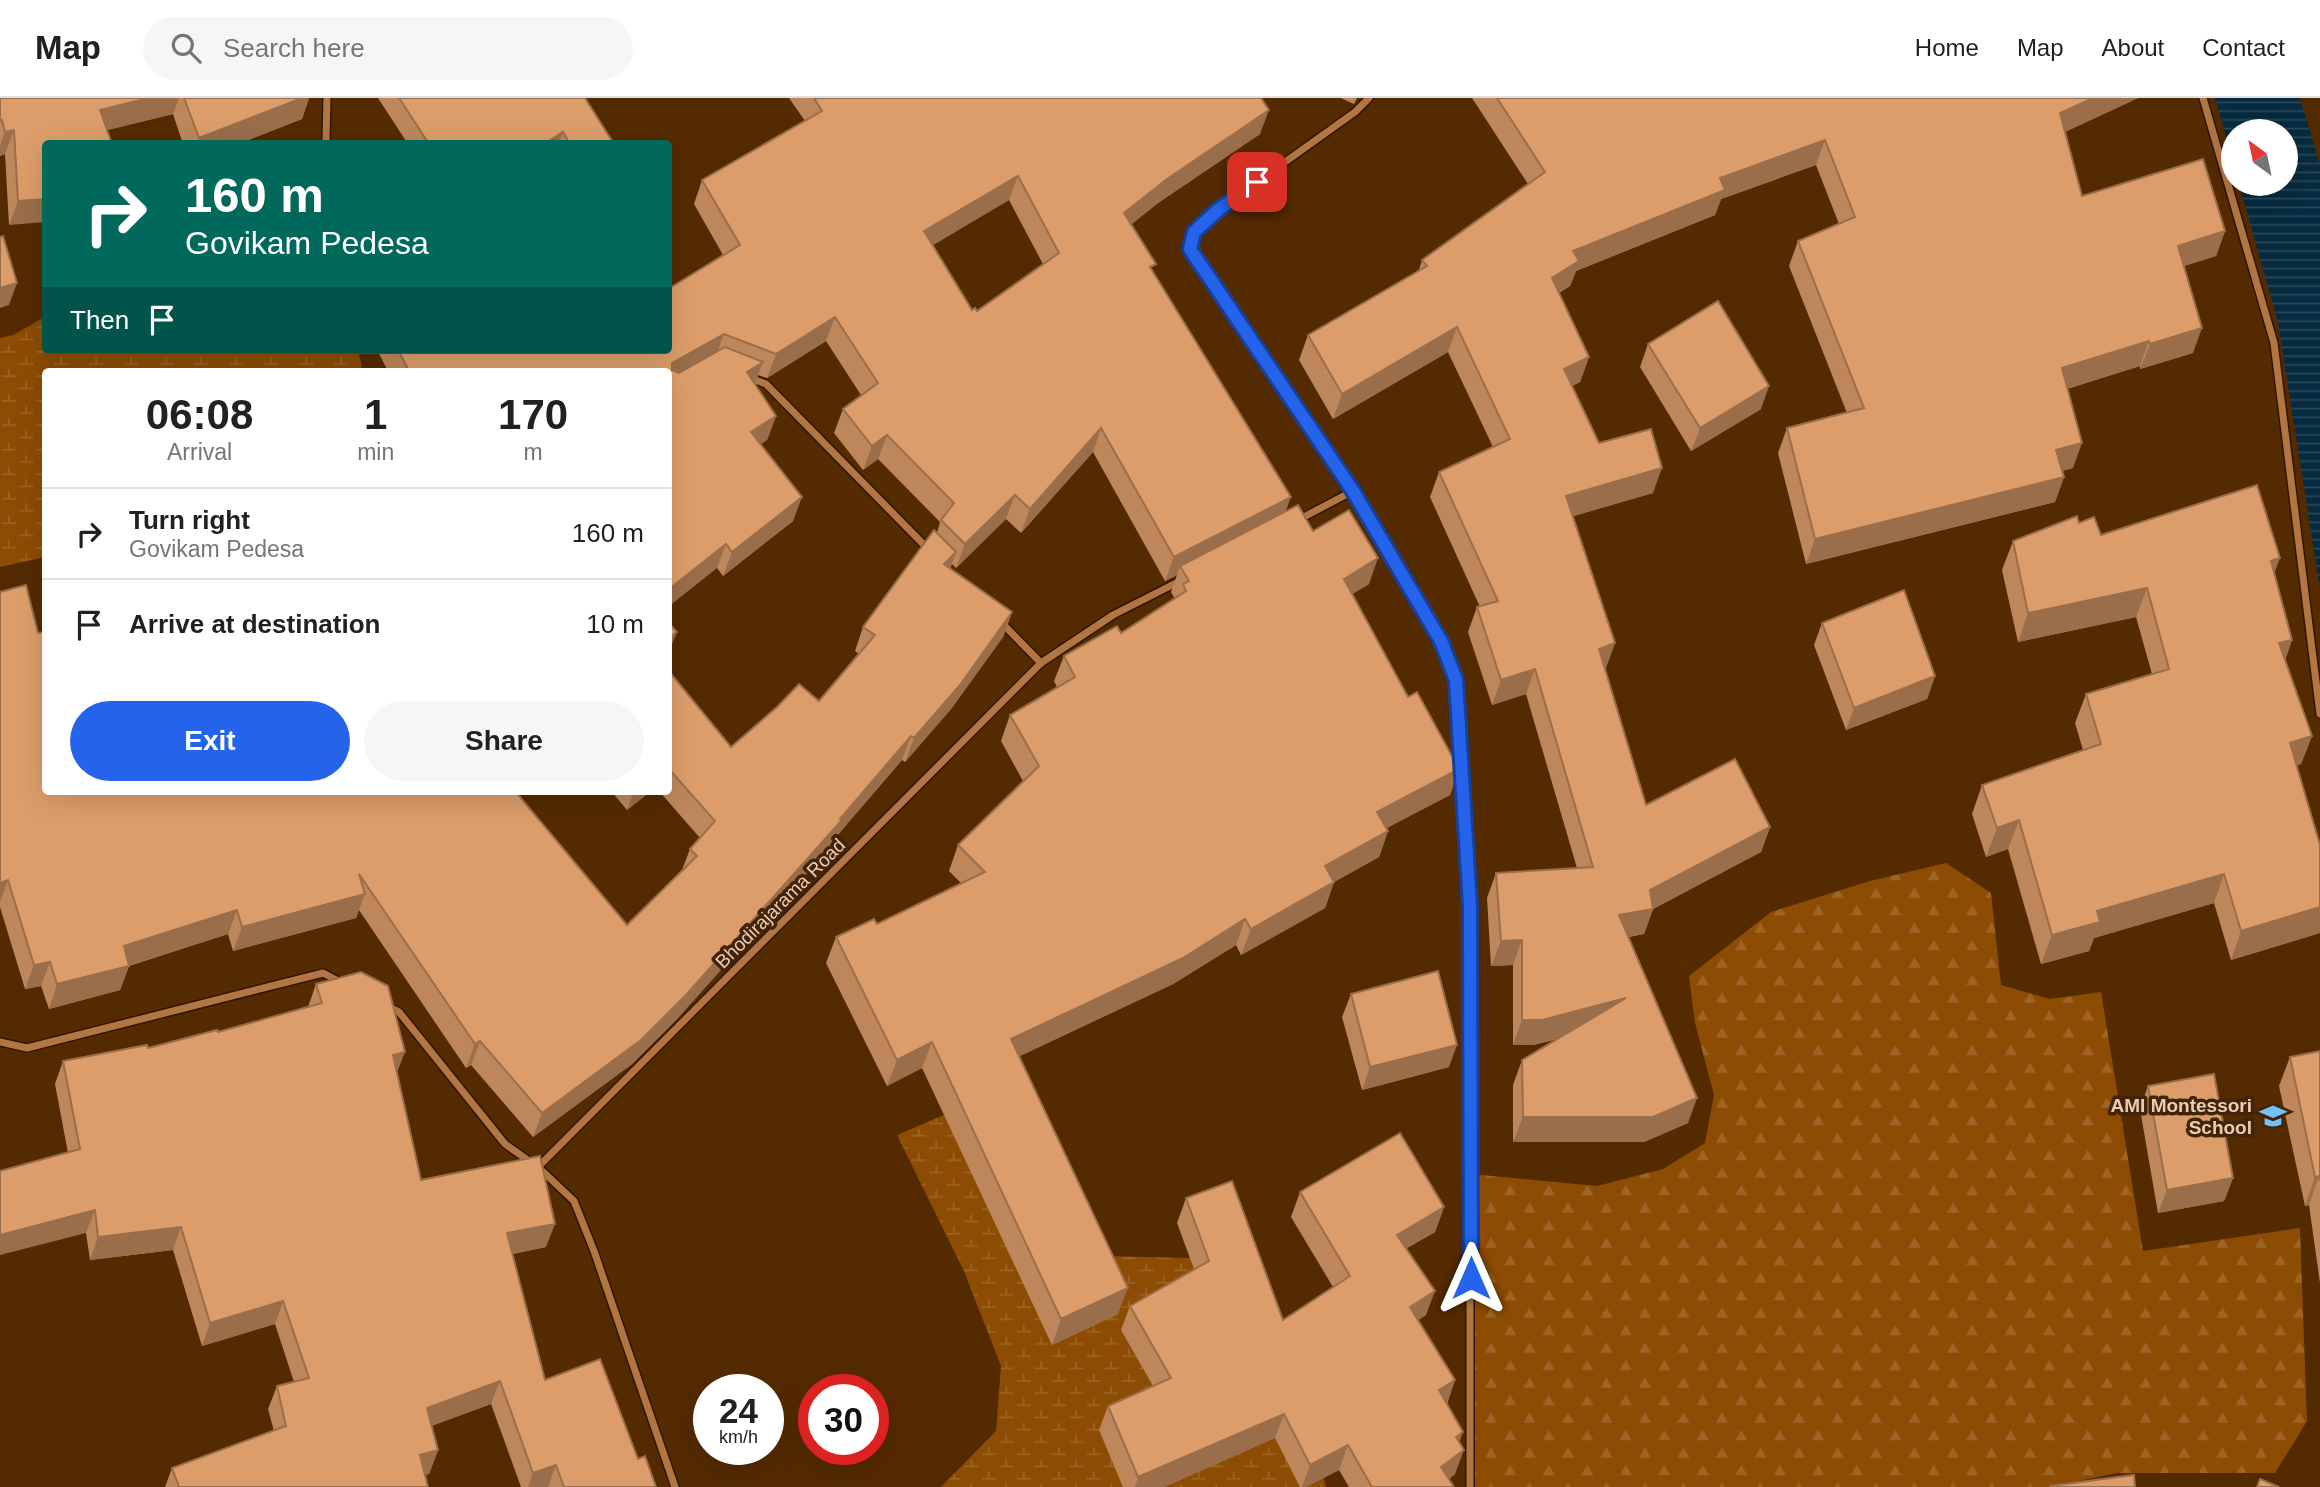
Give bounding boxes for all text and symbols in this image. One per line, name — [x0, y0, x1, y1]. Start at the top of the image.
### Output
search box — [143, 17, 633, 80]
text: Map — [35, 29, 101, 66]
icon: search — [167, 29, 205, 67]
text: Search here — [223, 33, 365, 63]
text: Home — [1915, 34, 1979, 61]
text: Map — [2017, 34, 2064, 61]
text: About — [2102, 34, 2164, 61]
text: Contact — [2202, 34, 2285, 61]
north arrow — [2221, 119, 2298, 196]
map controls — [2221, 119, 2298, 196]
pin — [1227, 152, 1287, 212]
icon: arrive — [1238, 163, 1276, 201]
icon: right — [70, 168, 161, 259]
text: 160 m — [185, 168, 324, 222]
text: Govikam Pedesa — [185, 225, 429, 261]
icon: arrive — [143, 301, 181, 339]
text: Then — [70, 305, 129, 335]
text: 06:08 — [146, 391, 253, 438]
text: 1 — [364, 391, 387, 438]
text: 170 — [498, 391, 568, 438]
text: Arrival — [167, 439, 232, 465]
text: min — [357, 439, 394, 465]
text: m — [524, 439, 543, 465]
text: Turn right — [129, 505, 250, 535]
icon: right — [70, 515, 108, 553]
text: 160 m — [572, 518, 644, 548]
text: Govikam Pedesa — [129, 536, 304, 562]
icon: arrive — [70, 606, 108, 644]
text: Arrive at destination — [129, 609, 380, 639]
text: 10 m — [586, 609, 644, 639]
button: Exit — [70, 701, 350, 781]
button: Share — [364, 701, 644, 781]
street label: Bhodirajarama Road — [711, 834, 849, 972]
place label: AMI Montessori School — [2111, 1095, 2252, 1138]
school or university icon: AMI Montessori School — [2258, 1101, 2288, 1131]
position arrow — [1434, 1241, 1508, 1315]
speed limit sign: 30 — [798, 1374, 889, 1465]
text: 24 — [719, 1391, 758, 1430]
text: km/h — [719, 1427, 758, 1447]

